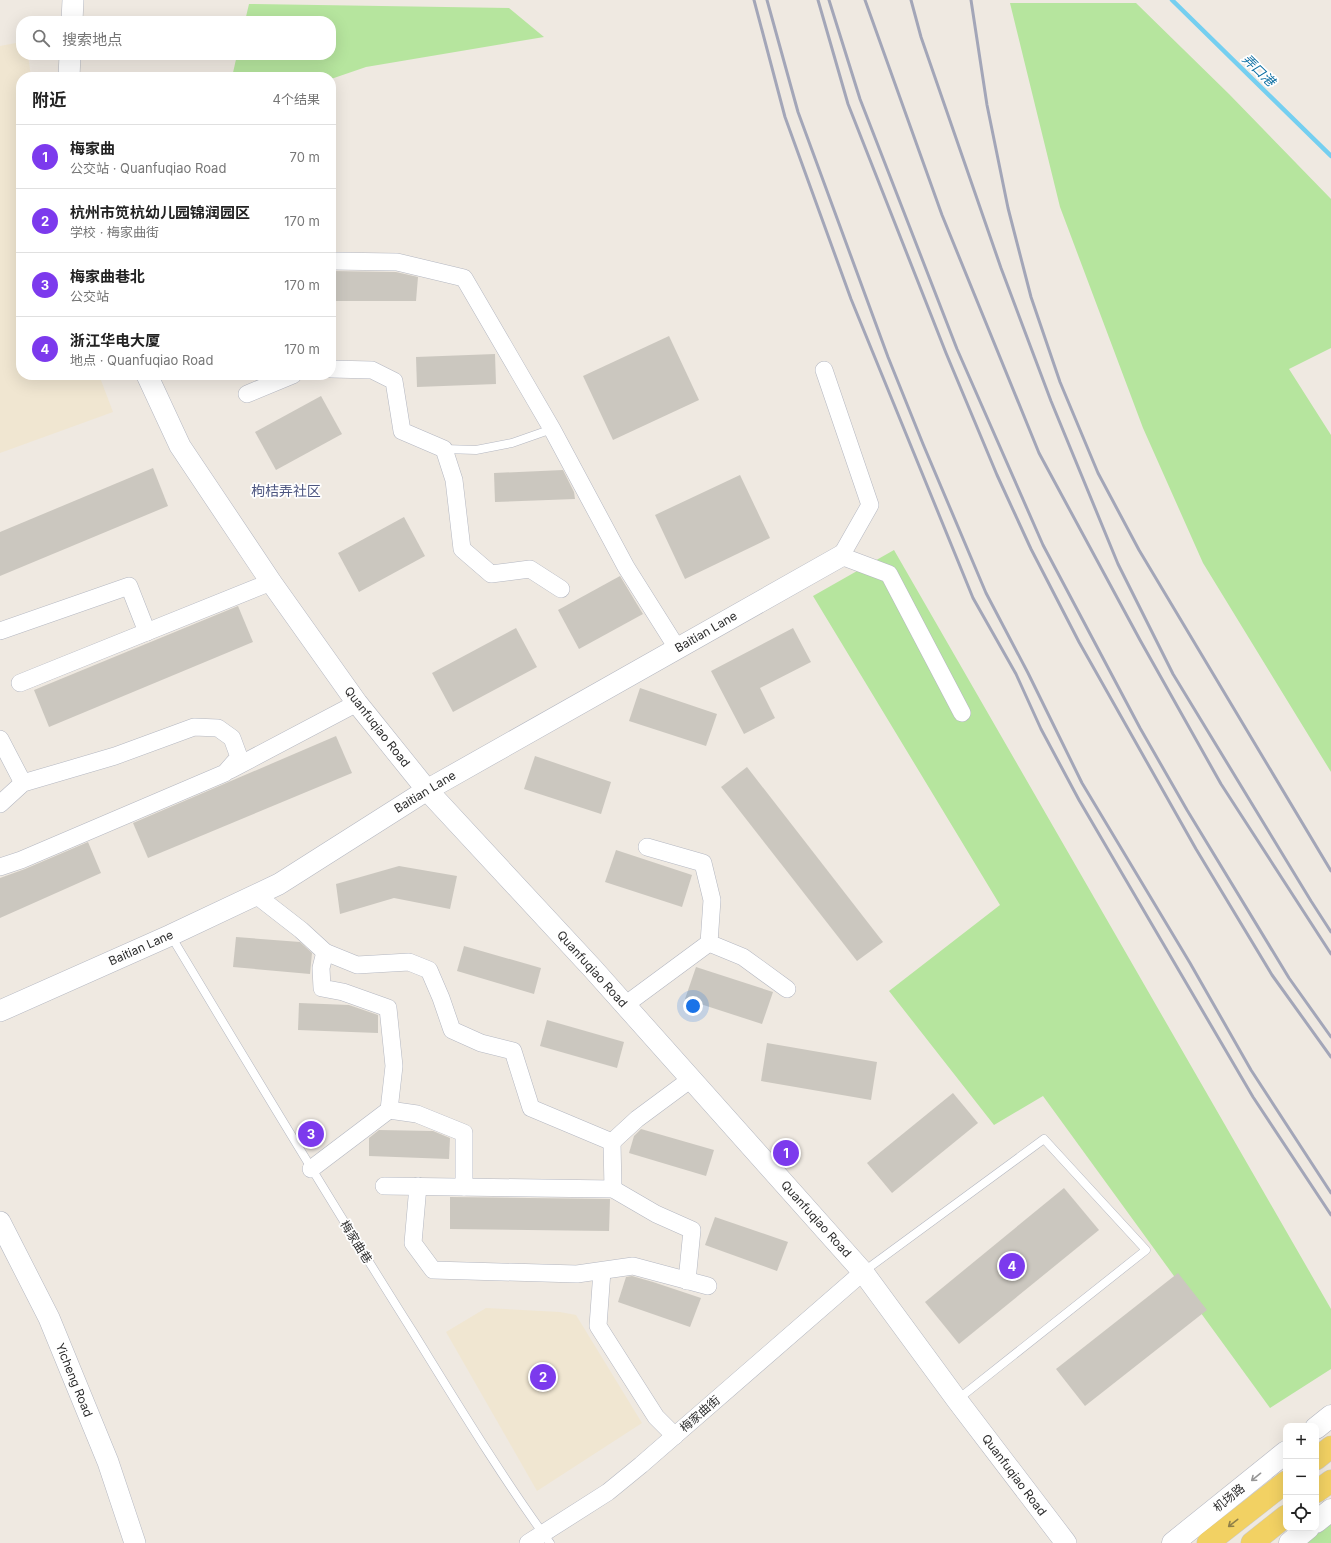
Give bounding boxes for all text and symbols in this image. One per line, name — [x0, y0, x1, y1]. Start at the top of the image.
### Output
search box — [16, 16, 336, 60]
icon: search — [30, 27, 52, 49]
text: 搜索地点 — [62, 30, 122, 49]
water label: 弄口港 — [1239, 51, 1280, 91]
text: 附近 — [32, 90, 66, 110]
text: 4个结果 — [273, 91, 320, 107]
text: 梅家曲 — [70, 139, 115, 158]
text: 1 — [42, 149, 48, 165]
text: 70 m — [290, 149, 320, 165]
text: 公交站 · Quanfuqiao Road — [70, 160, 226, 176]
text: 杭州市笕杭幼儿园锦润园区 — [70, 203, 250, 222]
text: 2 — [41, 213, 49, 229]
text: 170 m — [284, 213, 320, 229]
text: 学校 · 梅家曲街 — [70, 224, 159, 240]
text: 梅家曲巷北 — [70, 267, 145, 286]
text: 3 — [41, 277, 49, 293]
text: 170 m — [284, 277, 320, 293]
text: 公交站 — [70, 288, 109, 304]
text: 浙江华电大厦 — [70, 331, 160, 350]
text: 4 — [41, 341, 49, 357]
text: 170 m — [284, 341, 320, 357]
text: 地点 · Quanfuqiao Road — [70, 352, 213, 368]
district label: 枸桔弄社区 — [251, 482, 321, 499]
street label: Baitian Lane — [672, 608, 739, 655]
street label: Quanfuqiao Road — [341, 683, 414, 770]
street label: Baitian Lane — [391, 767, 458, 816]
street label: Baitian Lane — [106, 927, 175, 968]
street label: Quanfuqiao Road — [554, 927, 631, 1010]
your location — [683, 996, 703, 1016]
pin: 3 — [298, 1119, 324, 1149]
pin: 1 — [773, 1138, 799, 1168]
street label: Quanfuqiao Road — [778, 1177, 855, 1260]
street label: 梅家曲巷 — [337, 1217, 376, 1266]
pin: 4 — [999, 1251, 1025, 1281]
street label: Yicheng Road — [53, 1341, 96, 1419]
pin: 2 — [530, 1362, 556, 1392]
street label: 梅家曲街 — [677, 1392, 723, 1435]
map controls — [1283, 1423, 1319, 1531]
button: + — [1283, 1423, 1319, 1459]
street label: Quanfuqiao Road — [979, 1431, 1050, 1518]
button: − — [1283, 1459, 1319, 1495]
one-way arrow — [1250, 1472, 1261, 1481]
street label: 机场路 — [1210, 1480, 1247, 1515]
button: locate — [1283, 1495, 1319, 1531]
one-way arrow — [1228, 1519, 1239, 1528]

